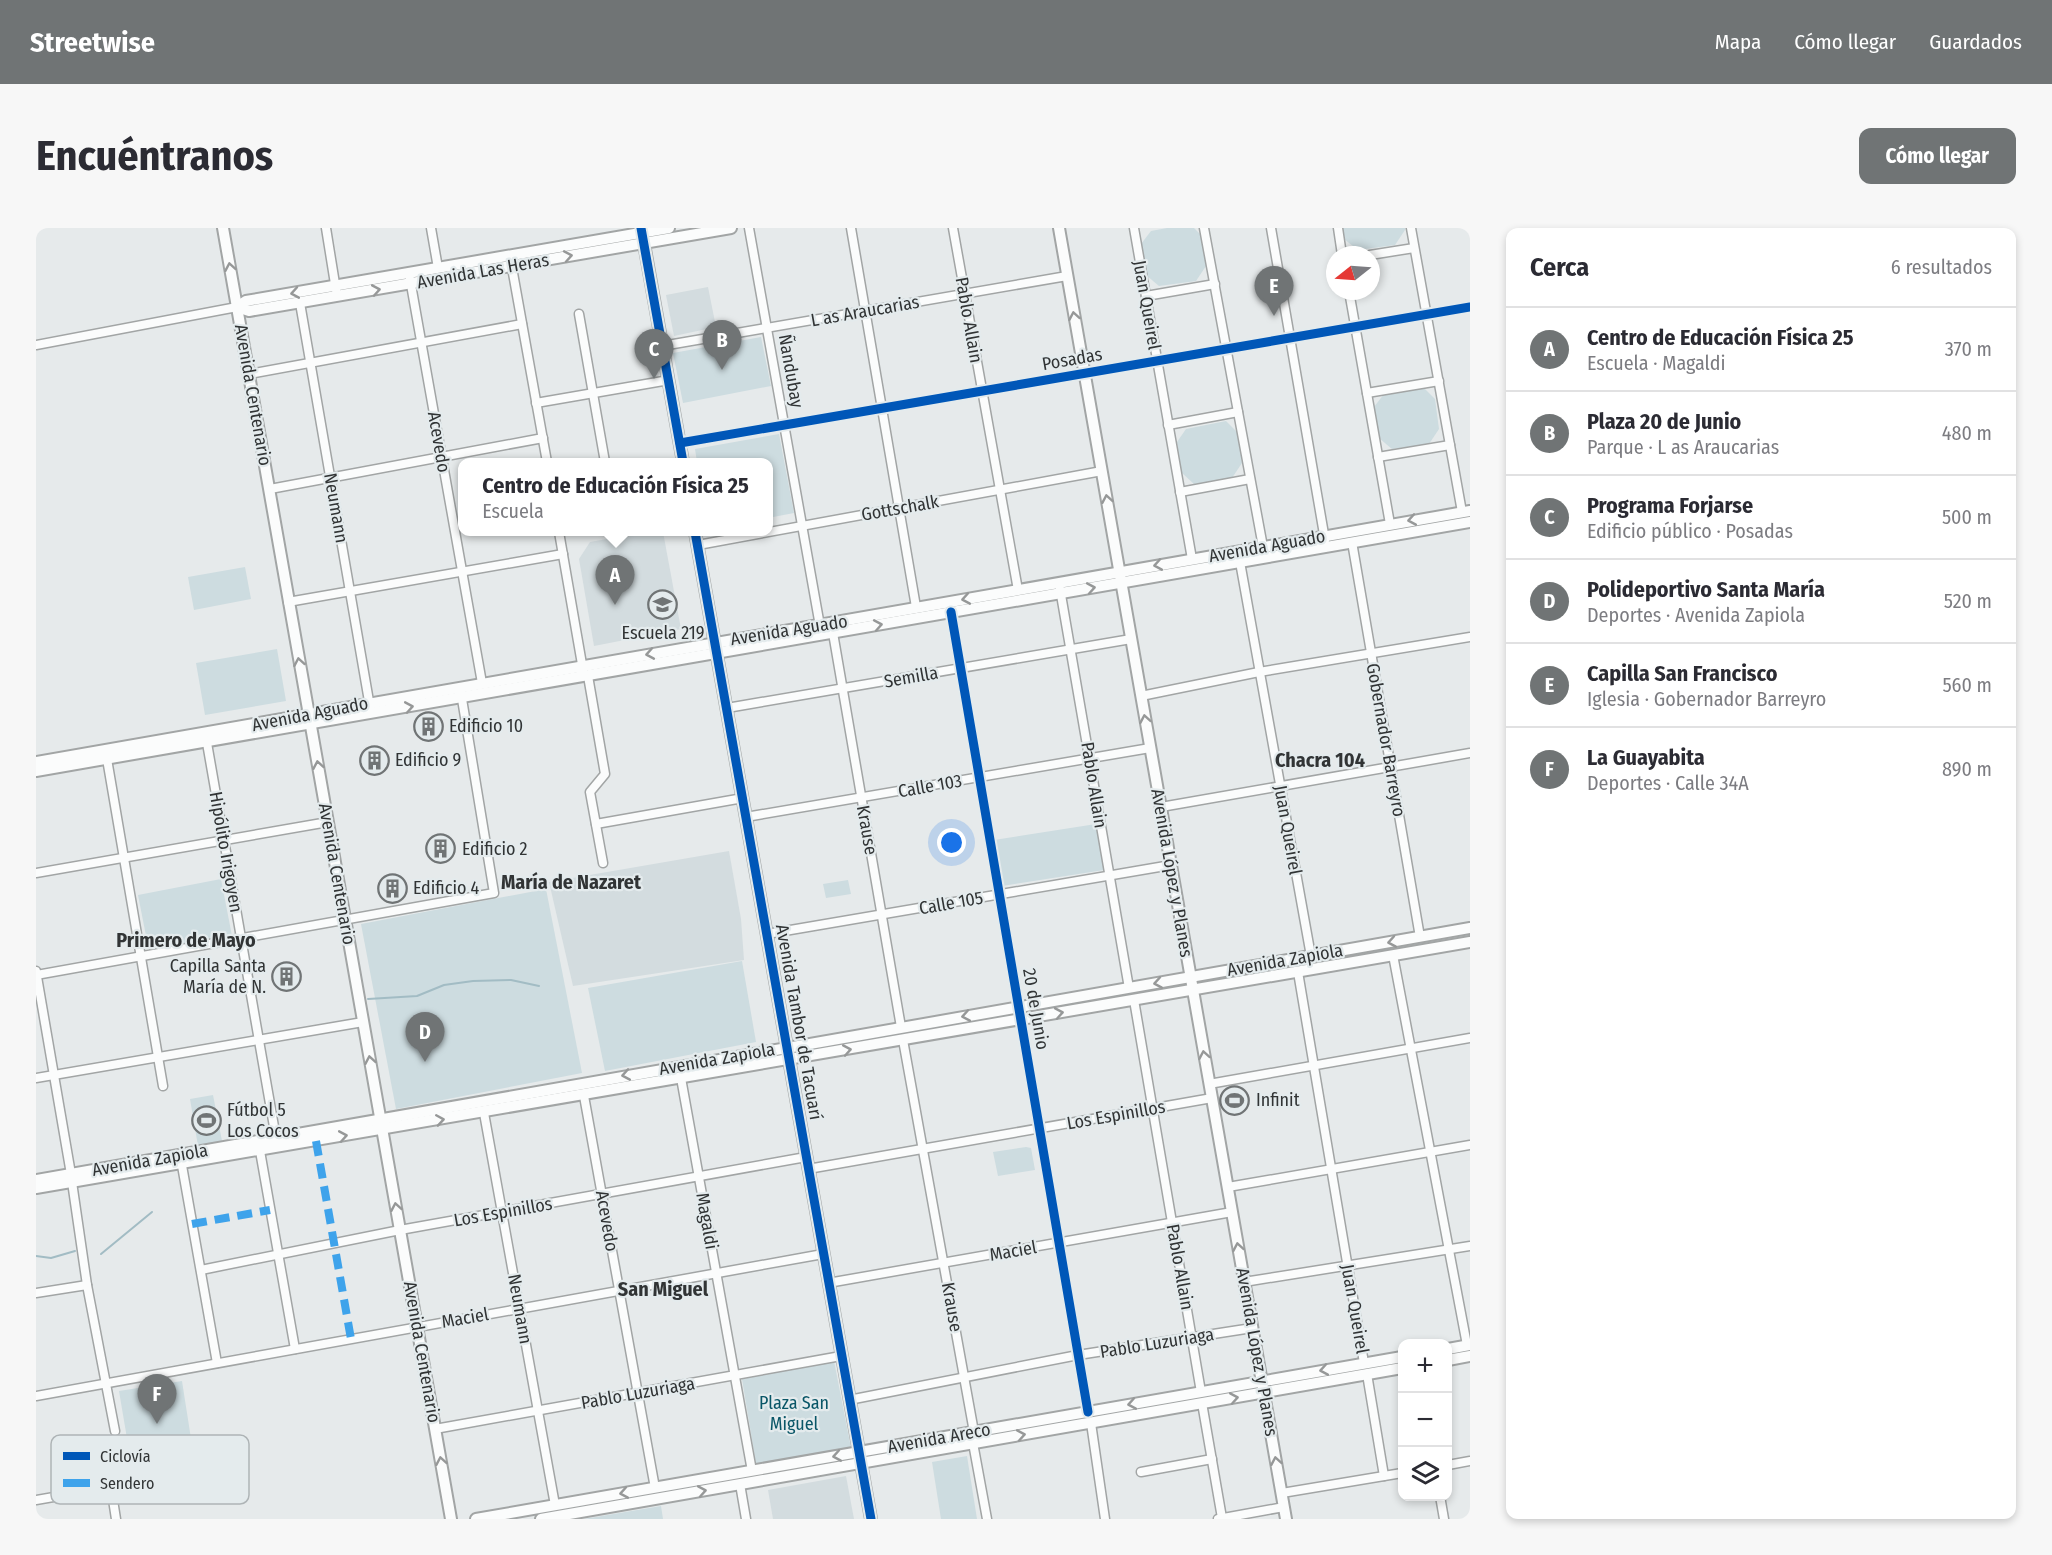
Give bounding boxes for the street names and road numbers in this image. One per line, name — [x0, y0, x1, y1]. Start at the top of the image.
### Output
street label: Avenida Las Heras — [415, 249, 551, 293]
street label: Juan Queirel — [1128, 259, 1166, 352]
street label: Pablo Allain — [951, 275, 987, 365]
street label: L as Araucarias — [809, 291, 921, 331]
street label: Avenida Centenario — [230, 323, 276, 467]
street label: Ñandubay — [774, 333, 808, 409]
street label: Posadas — [1040, 343, 1104, 375]
street label: Acevedo — [423, 410, 455, 474]
street label: Neumann — [319, 471, 353, 545]
street label: Gottschalk — [860, 490, 941, 526]
street label: Avenida Aguado — [1207, 525, 1327, 567]
street label: Avenida Aguado — [729, 610, 849, 650]
street label: Semilla — [882, 661, 940, 693]
street label: Gobernador Barreyro — [1362, 662, 1410, 818]
street label: Avenida Aguado — [250, 692, 370, 736]
street label: Pablo Allain — [1076, 740, 1112, 830]
street label: Calle 103 — [896, 770, 964, 802]
street label: Juan Queirel — [1269, 784, 1307, 877]
street label: Avenida López y Planes — [1146, 787, 1198, 959]
street label: Hipólito Irigoyen — [205, 790, 247, 914]
street label: Avenida Centenario — [314, 802, 360, 946]
street label: Krause — [852, 803, 882, 857]
street label: Calle 105 — [917, 887, 985, 919]
street label: Avenida Tambor de Tacuarí — [771, 922, 827, 1122]
street label: Avenida Zapiola — [1225, 939, 1345, 981]
street label: 20 de Junio — [1018, 967, 1054, 1051]
street label: Avenida Zapiola — [657, 1038, 777, 1080]
street label: Los Espinillos — [1065, 1095, 1167, 1134]
street label: Avenida Zapiola — [90, 1139, 210, 1181]
street label: Acevedo — [591, 1189, 623, 1253]
street label: Magaldi — [691, 1191, 723, 1251]
street label: Los Espinillos — [452, 1192, 554, 1231]
street label: Pablo Allain — [1162, 1222, 1198, 1312]
street label: Maciel — [988, 1236, 1039, 1266]
street label: Juan Queirel — [1336, 1263, 1374, 1356]
street label: Avenida López y Planes — [1231, 1266, 1283, 1438]
street label: Neumann — [503, 1272, 537, 1346]
street label: Avenida Centenario — [399, 1280, 445, 1424]
street label: Krause — [937, 1280, 967, 1334]
street label: Maciel — [440, 1303, 491, 1333]
street label: Pablo Luzuriaga — [1098, 1323, 1216, 1363]
street label: Pablo Luzuriaga — [579, 1372, 697, 1414]
street label: Avenida Areco — [886, 1418, 992, 1458]

